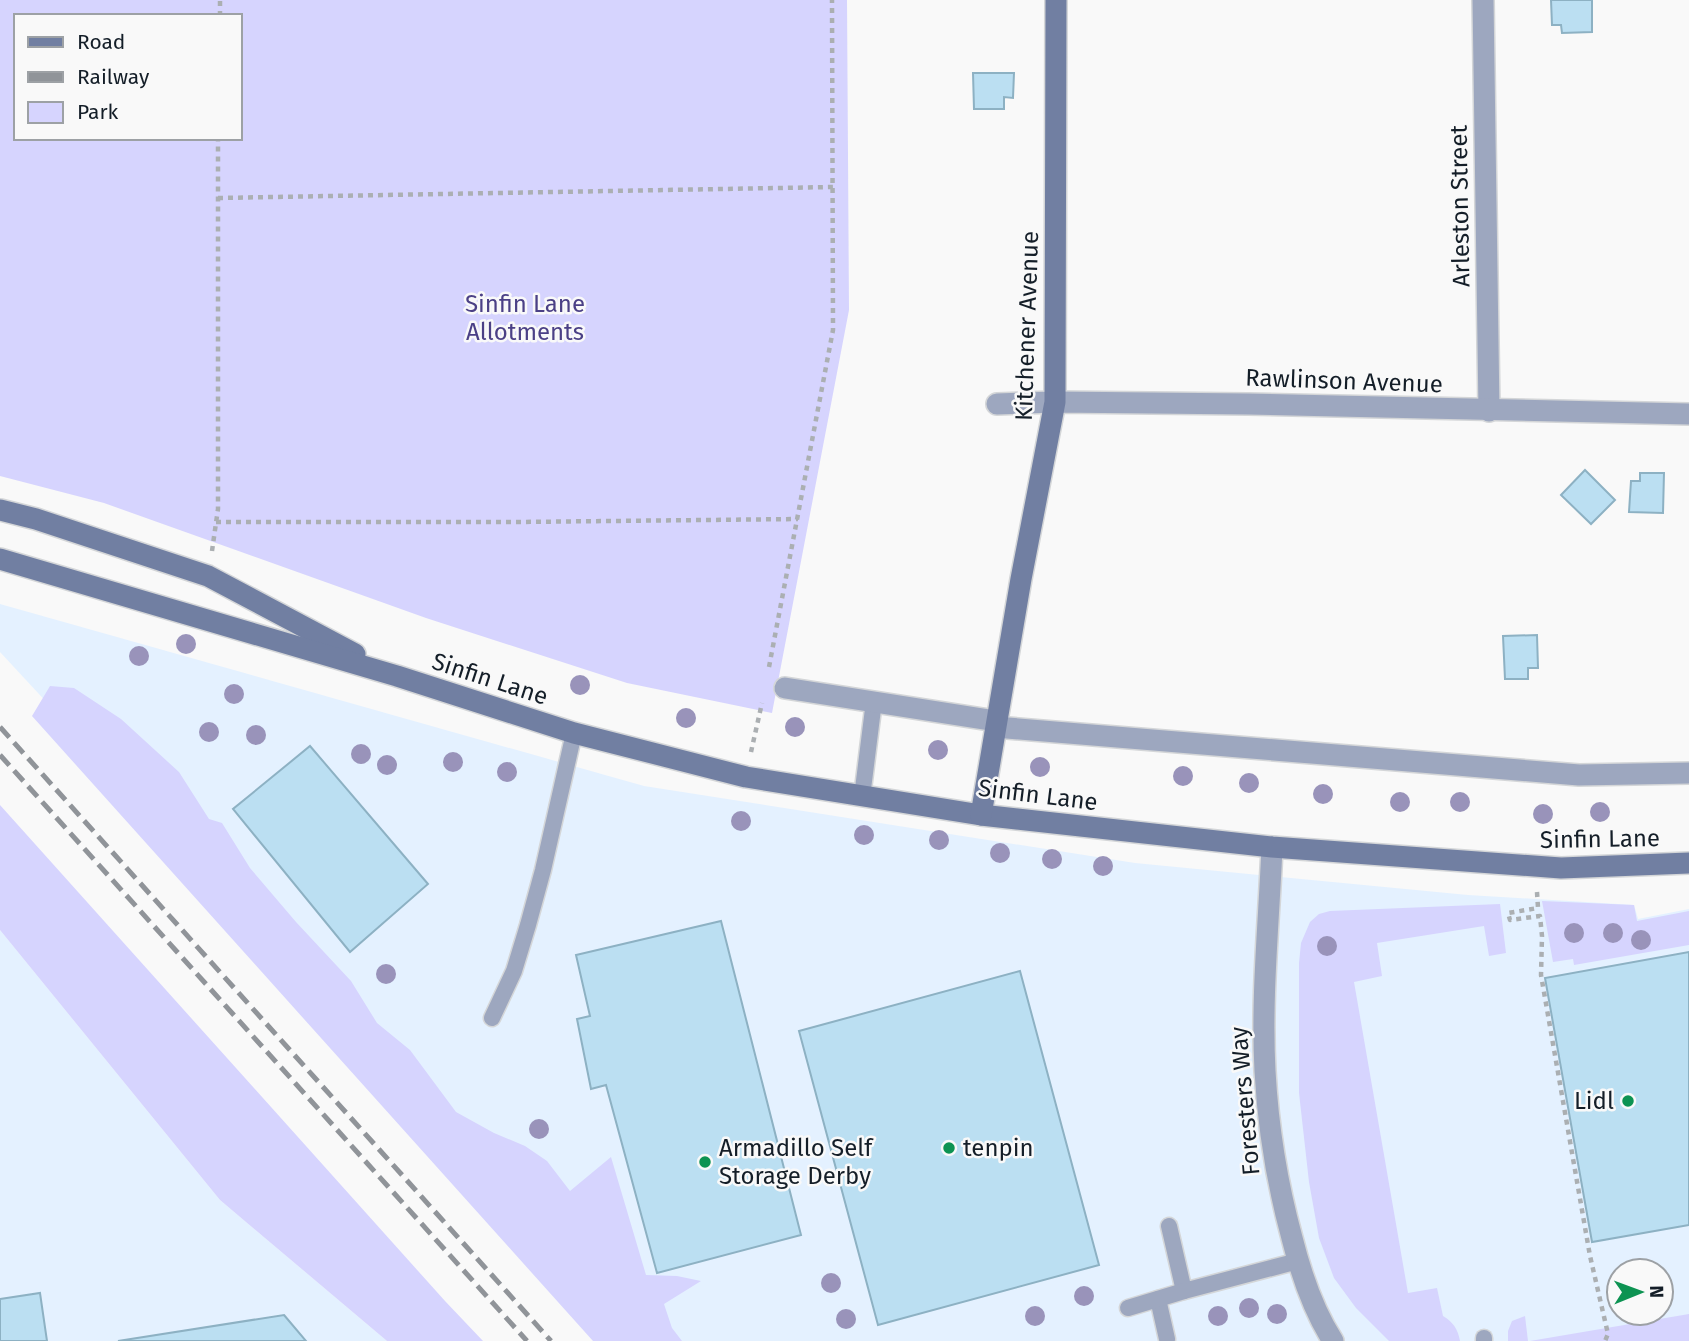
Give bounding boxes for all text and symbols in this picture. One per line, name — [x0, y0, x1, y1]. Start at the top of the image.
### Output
legend — [14, 14, 242, 140]
text: Road — [77, 29, 125, 55]
text: Railway — [77, 64, 150, 90]
text: Park — [77, 99, 119, 125]
street label: Arleston Street — [1445, 124, 1475, 287]
street label: Kitchener Avenue — [1010, 230, 1044, 422]
park label: Sinfin Lane Allotments — [465, 290, 585, 346]
street label: Rawlinson Avenue — [1245, 364, 1443, 398]
street label: Sinfin Lane — [429, 647, 551, 711]
street label: Sinfin Lane — [977, 774, 1099, 816]
street label: Sinfin Lane — [1540, 824, 1660, 854]
street label: Foresters Way — [1225, 1025, 1265, 1177]
place label: Lidl — [1574, 1087, 1614, 1115]
marker: Lidl — [1620, 1093, 1636, 1109]
place label: Armadillo Self Storage Derby — [719, 1134, 874, 1190]
place label: tenpin — [963, 1134, 1034, 1162]
marker: tenpin — [941, 1140, 957, 1156]
marker: Armadillo Self Storage Derby — [697, 1154, 713, 1170]
north arrow — [1605, 1257, 1675, 1327]
text: N — [1645, 1285, 1668, 1298]

